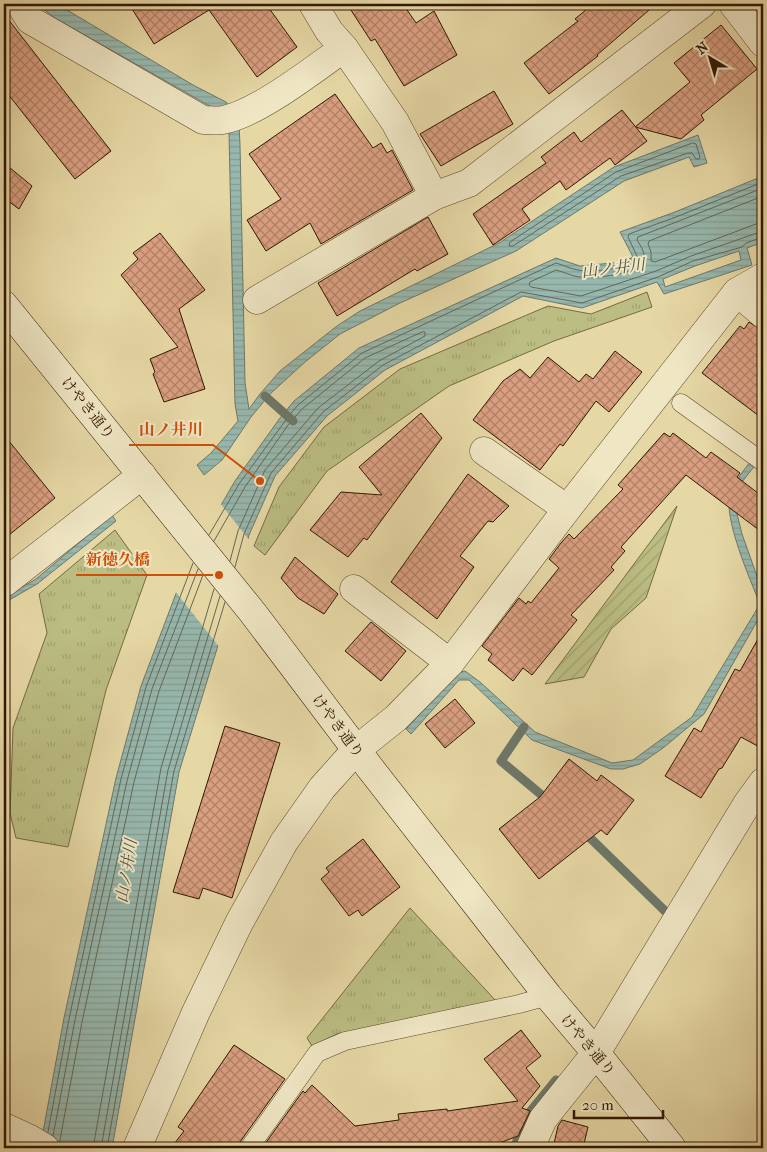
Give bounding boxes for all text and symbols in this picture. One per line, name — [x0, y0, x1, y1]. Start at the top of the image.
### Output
north arrow — [684, 32, 734, 82]
text: N — [693, 38, 712, 58]
water label: 山ノ井川 — [580, 254, 648, 281]
street label: けやき通り — [57, 373, 119, 443]
callout: 山ノ井川 — [129, 414, 213, 445]
text: 山ノ井川 — [139, 420, 203, 439]
callout: 新徳久橋 — [76, 544, 160, 575]
text: 新徳久橋 — [85, 550, 150, 569]
street label: けやき通り — [308, 691, 368, 761]
water label: 山ノ井川 — [112, 836, 141, 904]
street label: けやき通り — [557, 1010, 619, 1080]
scale bar — [574, 1087, 663, 1119]
text: 20 m — [582, 1096, 614, 1114]

